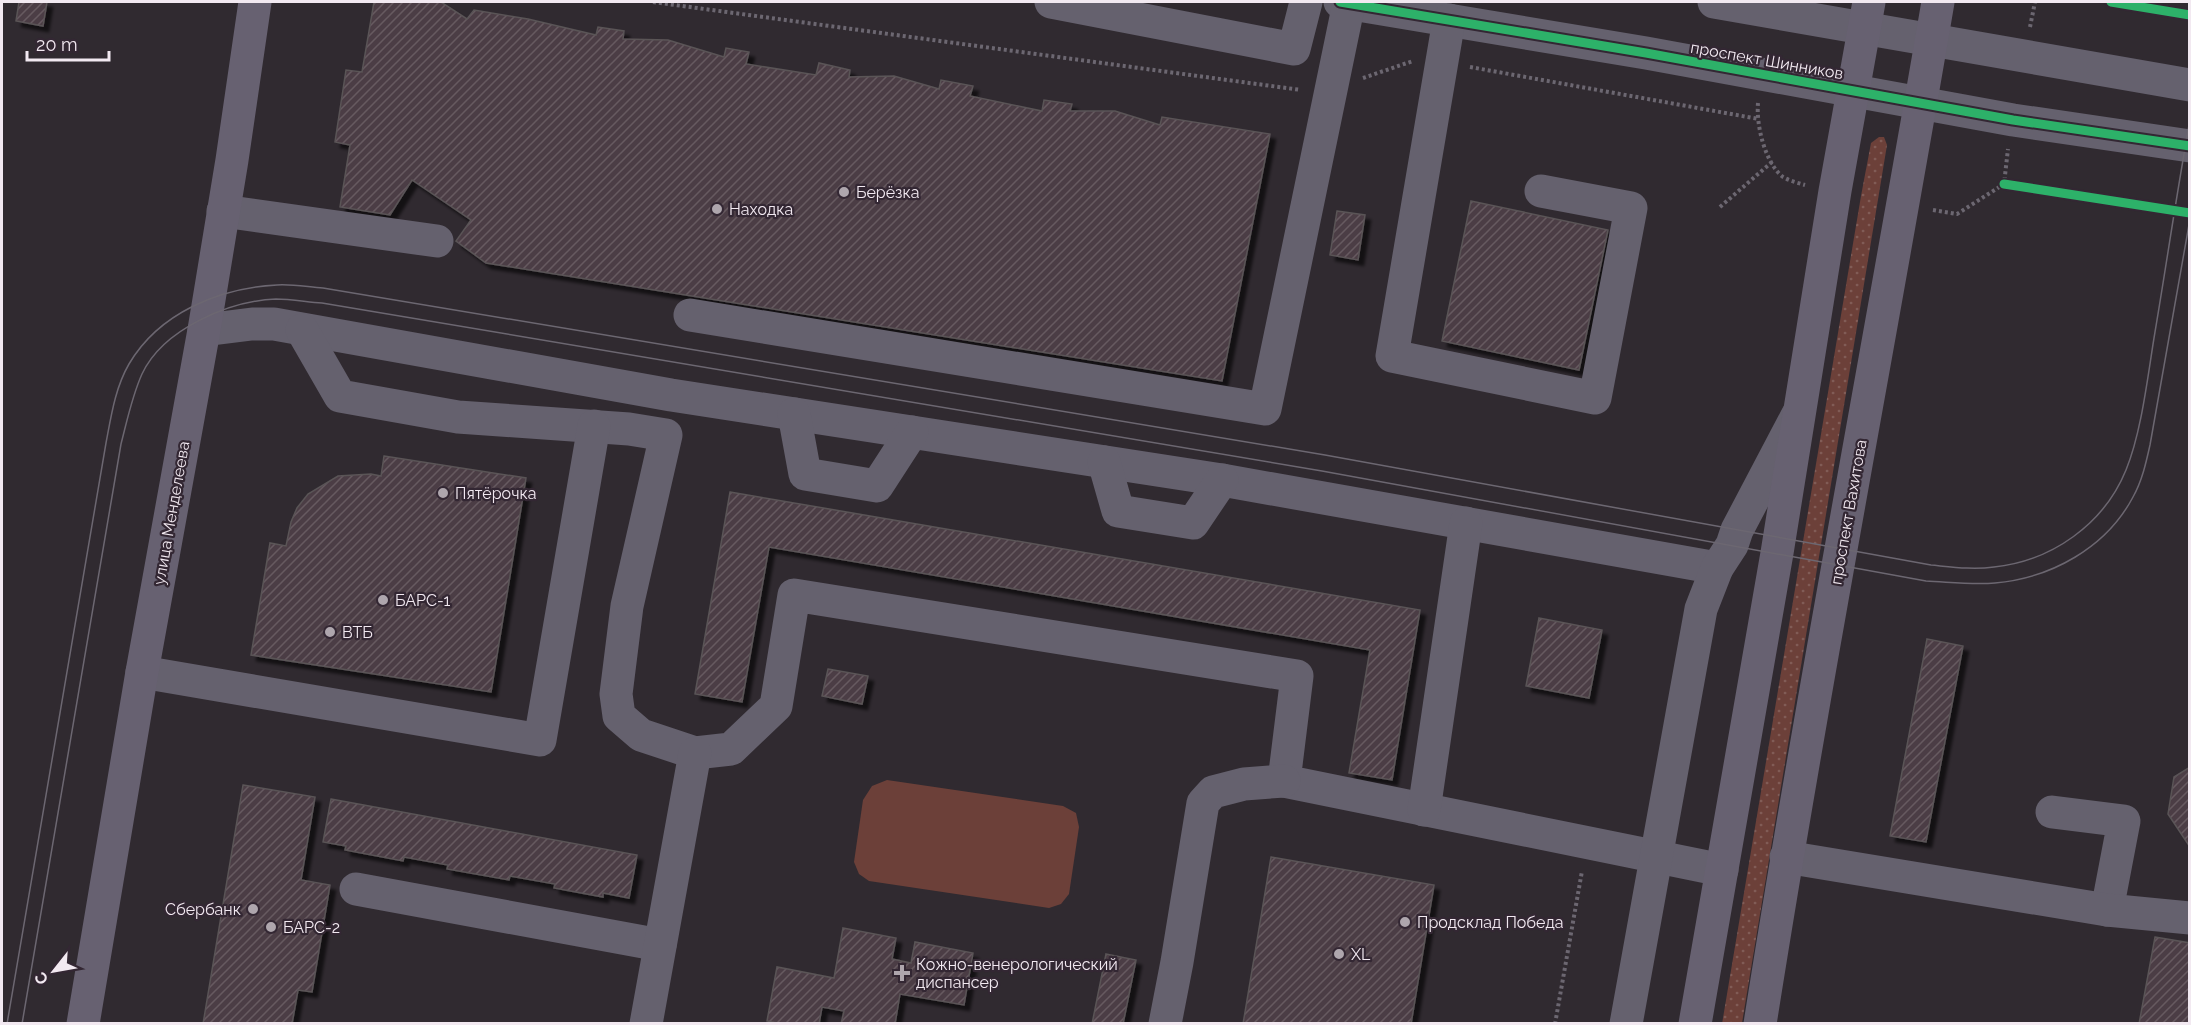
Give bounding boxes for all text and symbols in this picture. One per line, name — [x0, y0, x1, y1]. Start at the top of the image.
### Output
scale bar — [27, 24, 110, 62]
text: 20 m — [36, 34, 78, 55]
street label: проспект Шинников — [1689, 38, 1845, 83]
place label: Берёзка — [856, 183, 919, 202]
marker: Берёзка — [837, 185, 851, 199]
place label: Находка — [729, 200, 793, 219]
marker: Находка — [710, 202, 724, 216]
street label: проспект Вахитова — [1826, 438, 1871, 586]
street label: улица Менделеева — [149, 440, 194, 587]
place label: Пятёрочка — [455, 484, 536, 503]
marker: Пятёрочка — [436, 486, 450, 500]
place label: БАРС-1 — [395, 591, 451, 610]
marker: БАРС-1 — [376, 593, 390, 607]
place label: ВТБ — [342, 623, 373, 642]
marker: ВТБ — [323, 625, 337, 639]
place label: Сбербанк — [165, 900, 241, 919]
marker: Сбербанк — [246, 902, 260, 916]
place label: Продсклад Победа — [1417, 913, 1563, 932]
marker: Продсклад Победа — [1398, 915, 1412, 929]
place label: БАРС-2 — [283, 918, 340, 937]
marker: БАРС-2 — [264, 920, 278, 934]
north arrow — [24, 941, 84, 1001]
place label: XL — [1351, 945, 1371, 964]
marker: XL — [1332, 947, 1346, 961]
place label: Кожно-венерологический диспансер — [916, 955, 1118, 992]
marker: Кожно-венерологический диспансер — [893, 964, 911, 982]
text: С — [31, 969, 53, 988]

